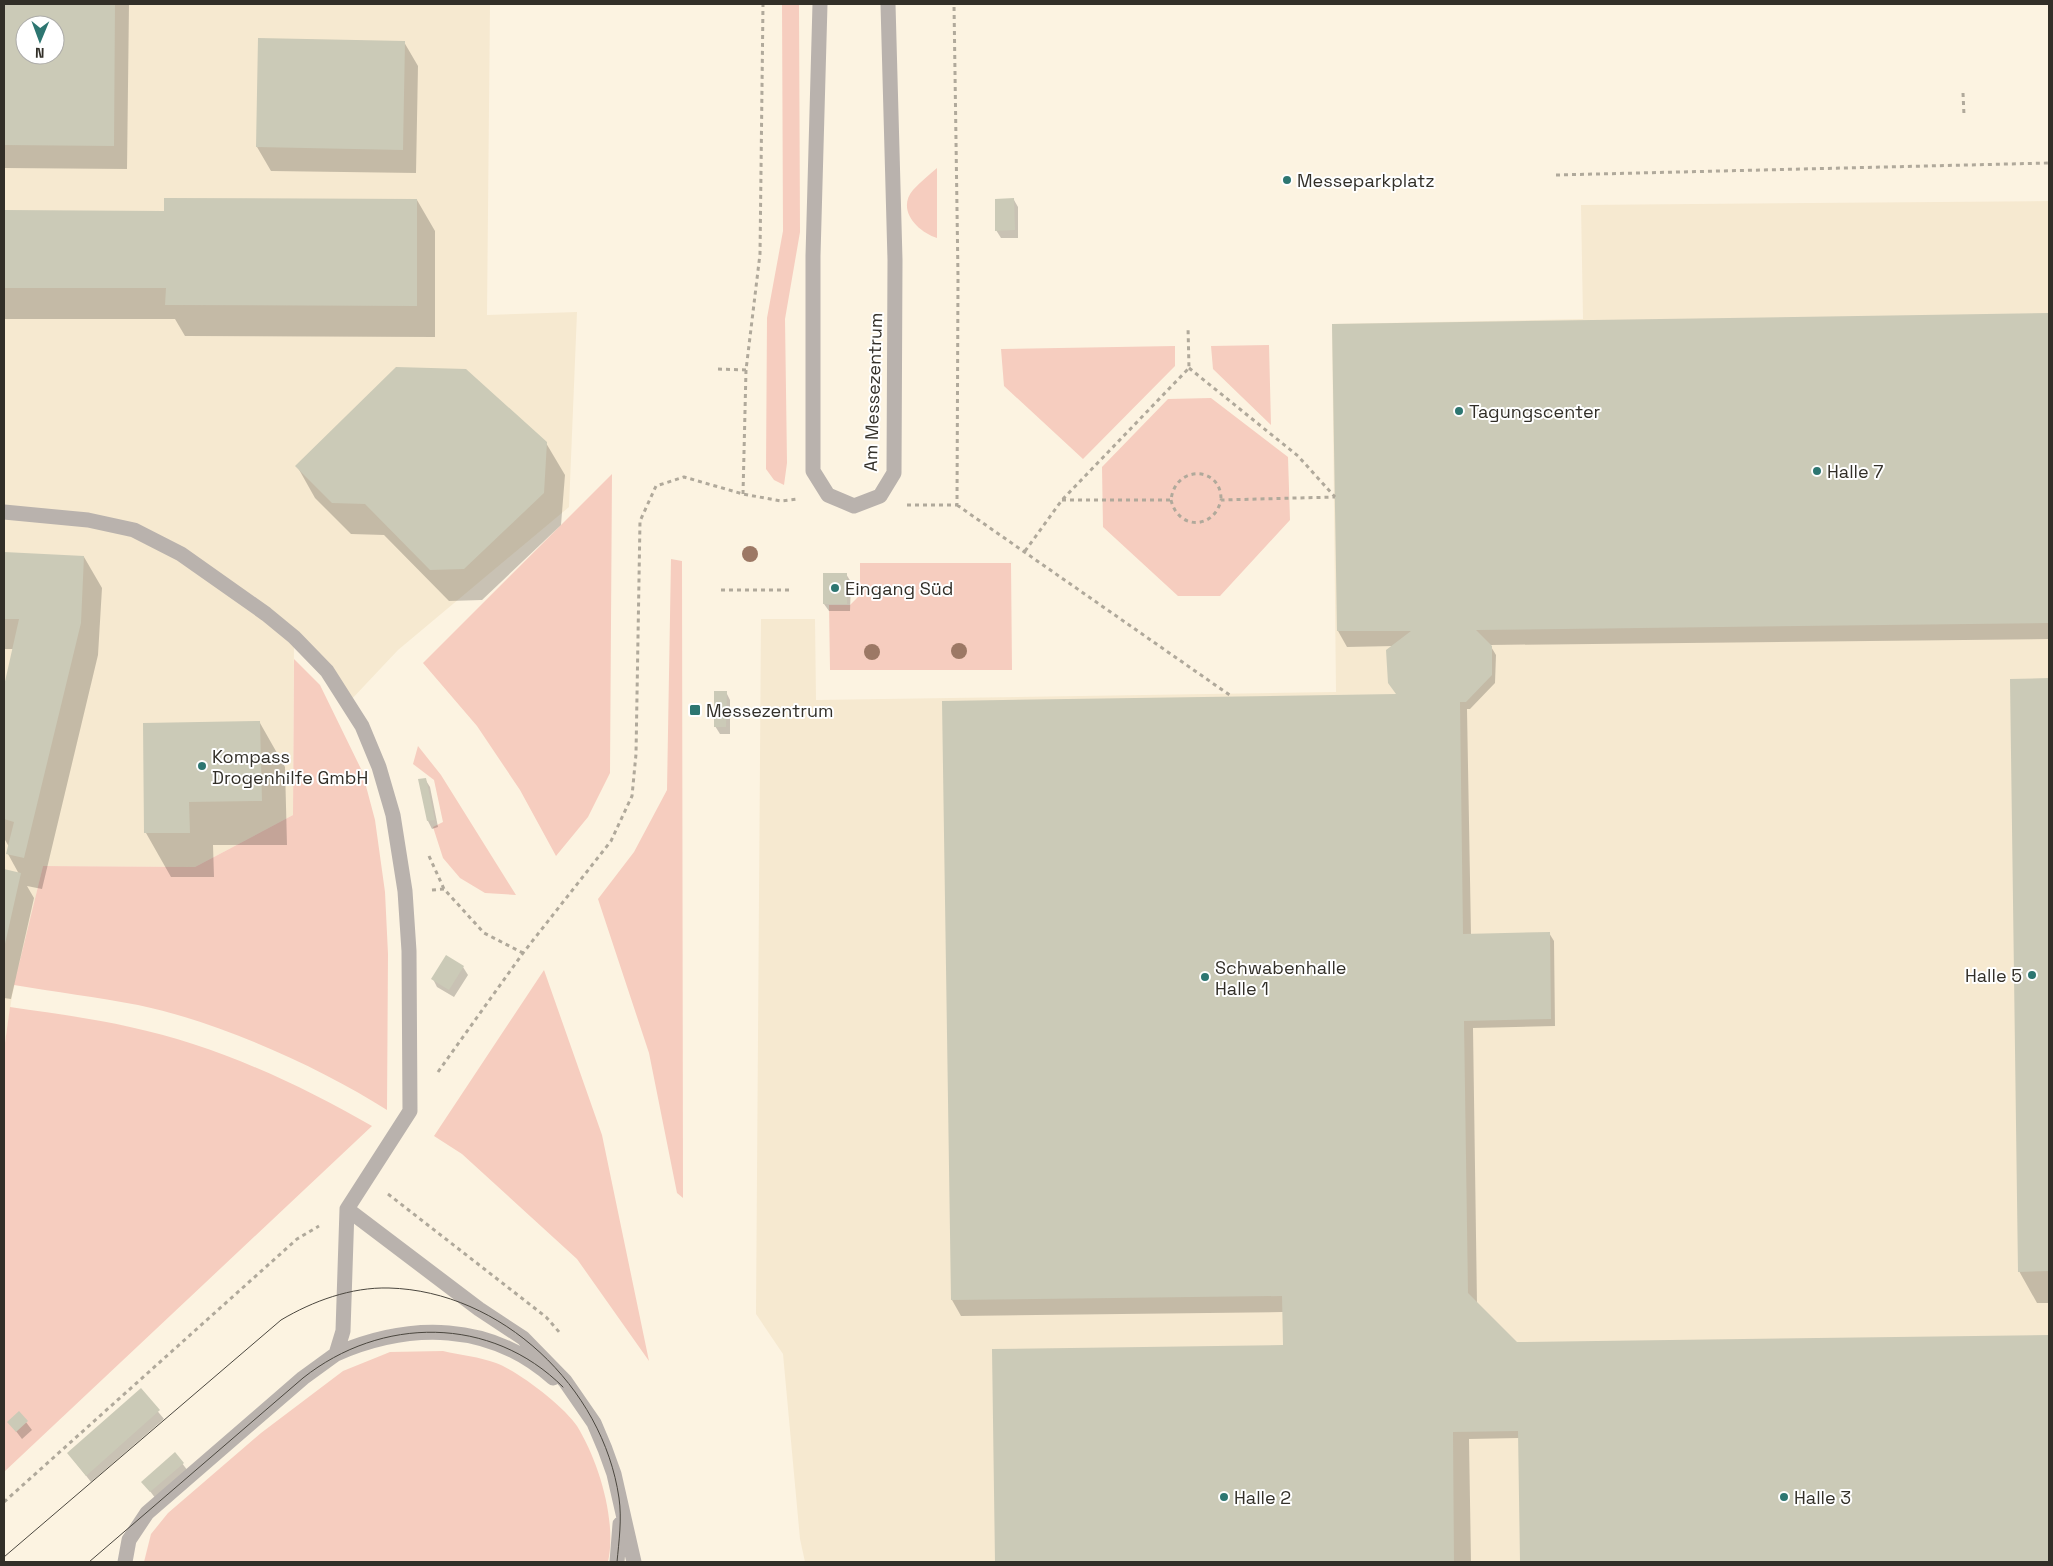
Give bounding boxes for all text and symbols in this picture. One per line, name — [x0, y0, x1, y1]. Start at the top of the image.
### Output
north arrow — [15, 15, 65, 65]
text: N — [35, 44, 45, 62]
place label: Messeparkplatz — [1297, 169, 1435, 192]
marker: Messeparkplatz — [1281, 174, 1293, 186]
street label: Am Messezentrum — [859, 312, 887, 472]
place label: Tagungscenter — [1469, 400, 1601, 423]
marker: Tagungscenter — [1453, 405, 1465, 417]
place label: Halle 7 — [1827, 460, 1883, 483]
marker: Halle 7 — [1811, 465, 1823, 477]
place label: Eingang Süd — [845, 577, 953, 600]
marker: Eingang Süd — [829, 582, 841, 594]
place label: Messezentrum — [706, 699, 834, 722]
marker: Messezentrum — [688, 703, 702, 717]
place label: Kompass Drogenhilfe GmbH — [212, 745, 368, 789]
marker: Kompass Drogenhilfe GmbH — [196, 760, 208, 772]
place label: Schwabenhalle Halle 1 — [1215, 956, 1347, 1000]
place label: Halle 5 — [1965, 964, 2022, 987]
marker: Halle 5 — [2026, 969, 2038, 981]
marker: Schwabenhalle Halle 1 — [1199, 971, 1211, 983]
place label: Halle 2 — [1234, 1486, 1291, 1509]
place label: Halle 3 — [1794, 1486, 1851, 1509]
marker: Halle 2 — [1218, 1491, 1230, 1503]
marker: Halle 3 — [1778, 1491, 1790, 1503]

